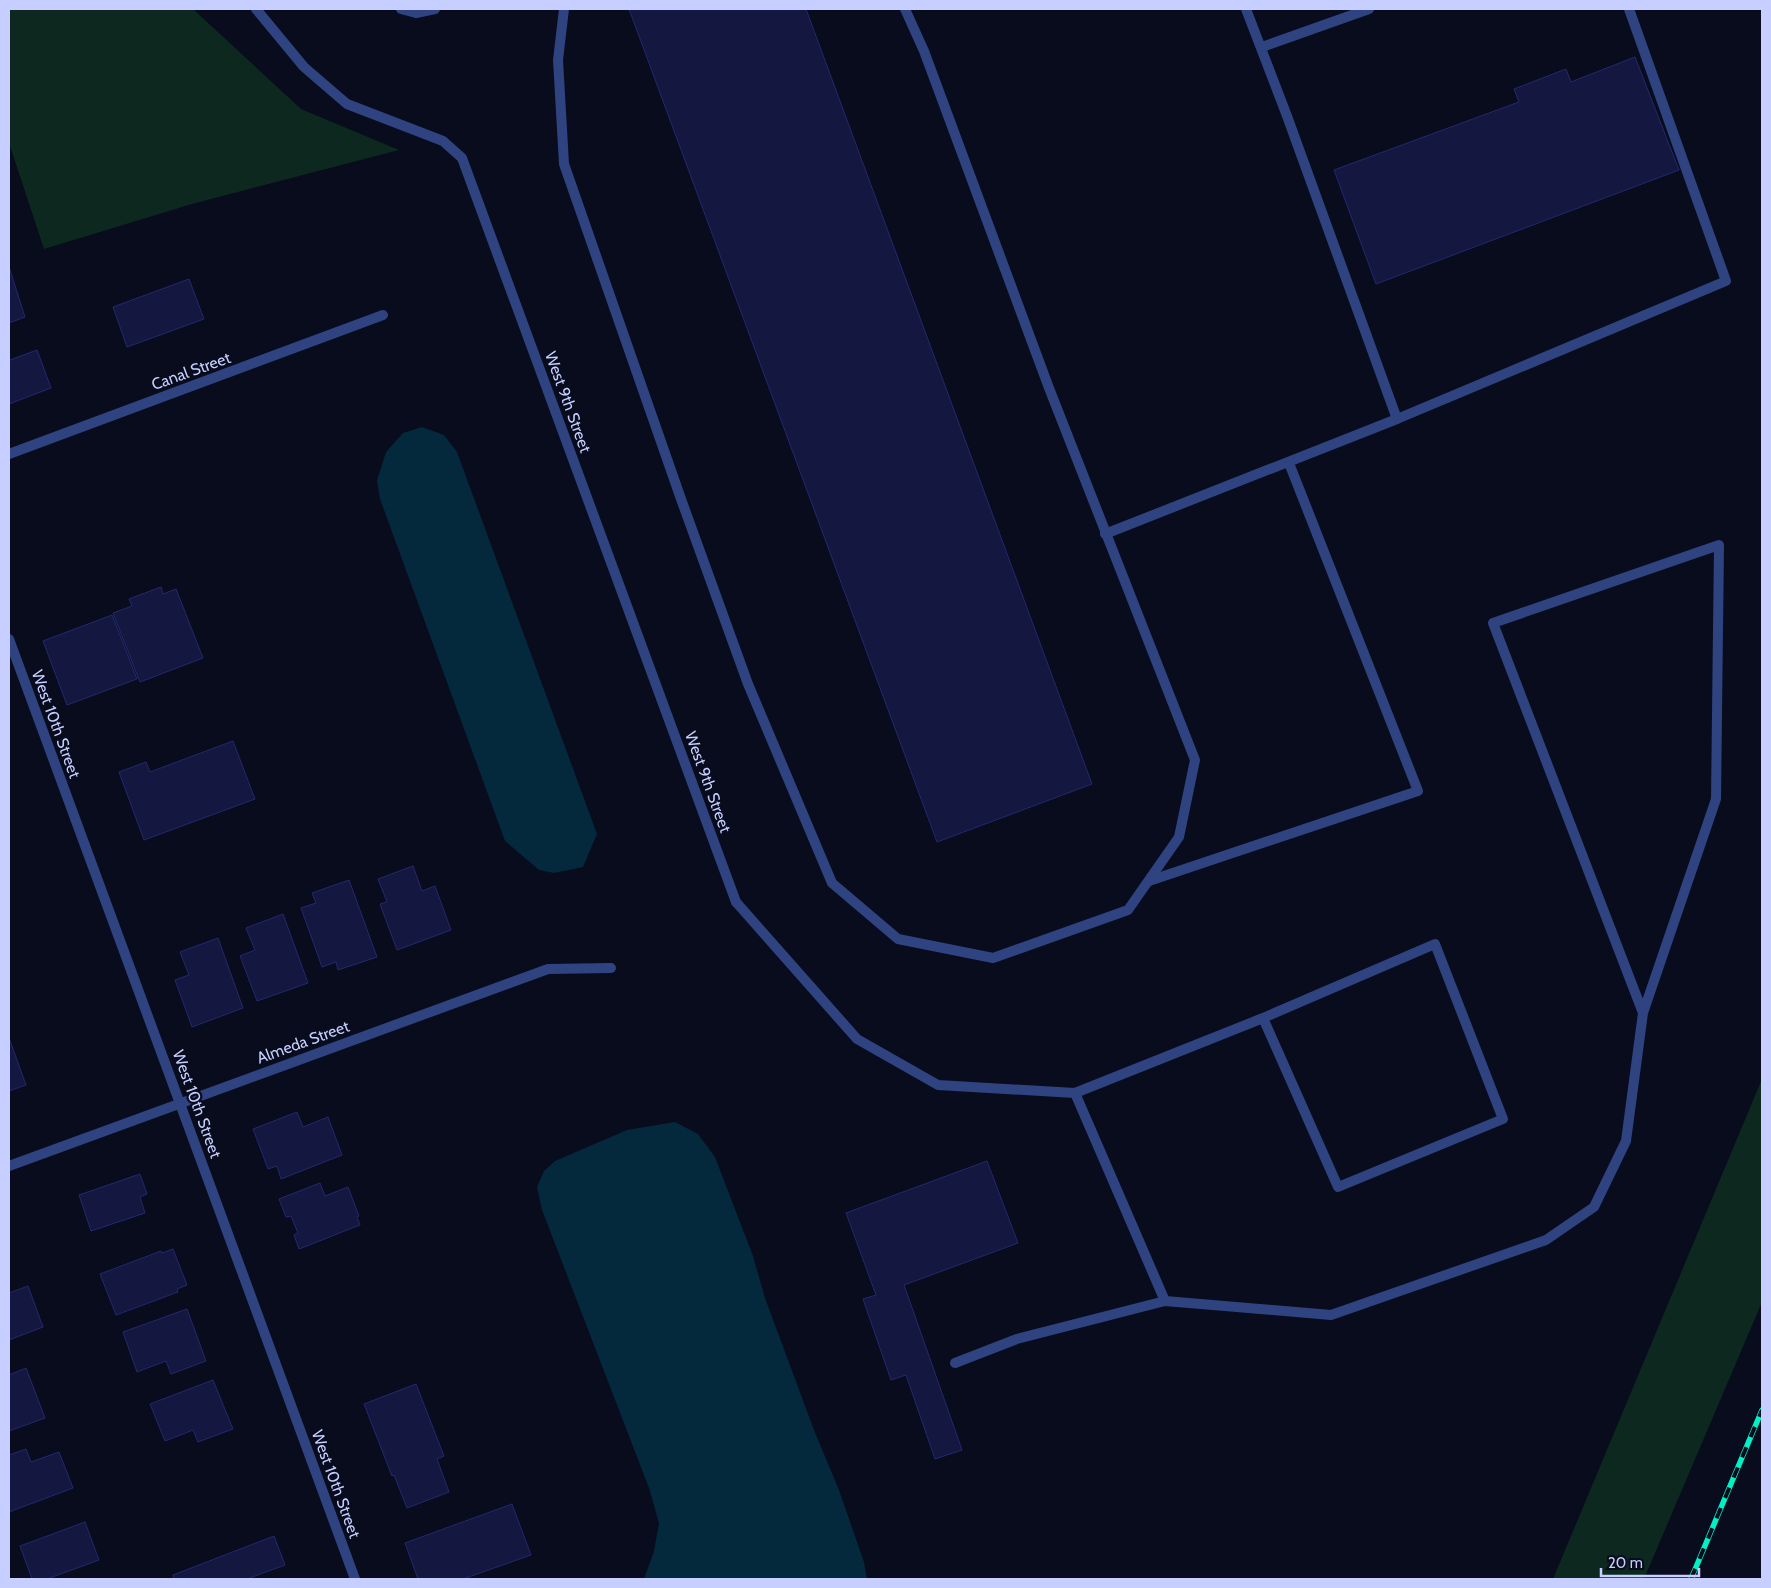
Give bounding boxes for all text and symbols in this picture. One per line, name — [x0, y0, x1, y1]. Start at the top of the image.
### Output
street label: Canal Street — [149, 348, 234, 394]
street label: West 9th Street — [541, 349, 595, 456]
street label: West 10th Street — [28, 667, 85, 781]
street label: West 9th Street — [681, 729, 735, 836]
street label: Almeda Street — [254, 1016, 352, 1068]
street label: West 10th Street — [169, 1047, 226, 1161]
street label: West 10th Street — [308, 1427, 365, 1541]
scale bar — [1601, 1546, 1698, 1578]
text: 20 m — [1608, 1554, 1643, 1572]

